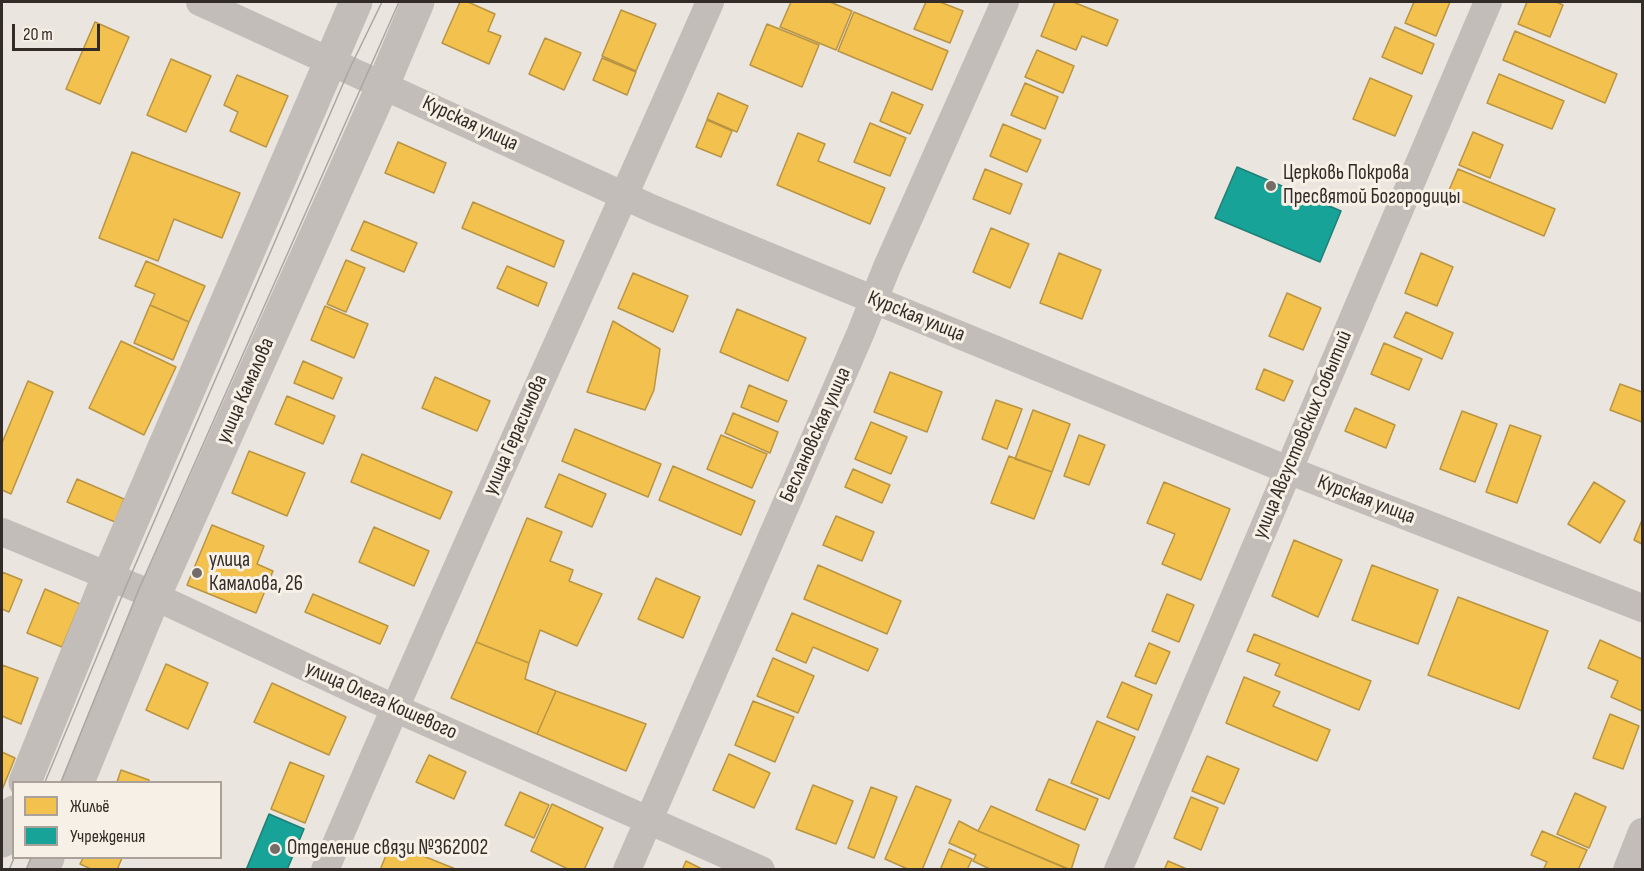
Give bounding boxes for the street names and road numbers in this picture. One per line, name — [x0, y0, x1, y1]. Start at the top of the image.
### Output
street label: Курская улица — [418, 91, 522, 157]
street label: Курская улица — [864, 286, 968, 348]
street label: улица Августовских Событий — [1248, 327, 1358, 543]
street label: улица Камалова — [211, 334, 281, 448]
street label: Беслановская улица — [775, 364, 857, 506]
street label: улица Герасимова — [478, 371, 554, 499]
street label: Курская улица — [1314, 470, 1418, 530]
street label: улица Олега Кошевого — [301, 656, 461, 746]

